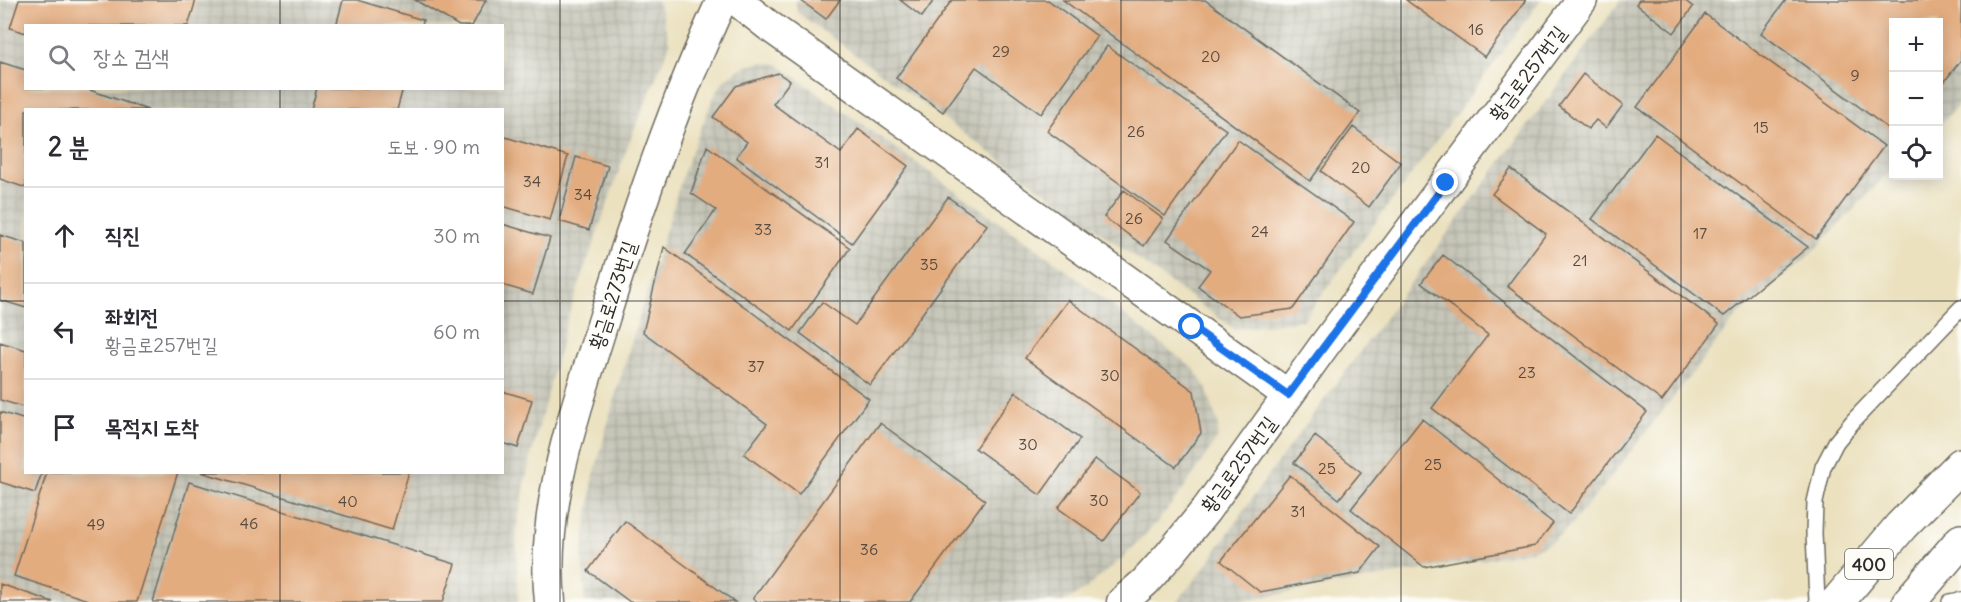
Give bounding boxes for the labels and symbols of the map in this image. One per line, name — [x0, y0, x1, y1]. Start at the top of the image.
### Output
house number: 16 — [1468, 19, 1484, 39]
street label: 황금로257번길 — [1483, 20, 1571, 126]
house number: 29 — [992, 41, 1010, 61]
house number: 20 — [1201, 46, 1221, 66]
house number: 9 — [1850, 65, 1860, 85]
house number: 15 — [1753, 117, 1769, 137]
house number: 26 — [1127, 121, 1145, 141]
house number: 31 — [814, 152, 830, 172]
house number: 20 — [1351, 157, 1371, 177]
route end — [1432, 169, 1458, 195]
house number: 34 — [523, 171, 541, 191]
house number: 34 — [574, 184, 592, 204]
house number: 26 — [1125, 208, 1143, 228]
house number: 33 — [754, 219, 772, 239]
house number: 24 — [1251, 221, 1269, 241]
house number: 17 — [1693, 223, 1707, 243]
street label: 황금로273번길 — [583, 238, 641, 352]
house number: 21 — [1572, 250, 1588, 270]
house number: 35 — [920, 254, 938, 274]
route start — [1178, 313, 1204, 339]
house number: 37 — [748, 356, 765, 376]
house number: 23 — [1518, 362, 1536, 382]
house number: 30 — [1100, 365, 1120, 385]
street label: 황금로257번길 — [1195, 411, 1281, 517]
house number: 30 — [1018, 434, 1038, 454]
house number: 25 — [1424, 454, 1442, 474]
house number: 25 — [1318, 458, 1336, 478]
house number: 30 — [1089, 490, 1109, 510]
house number: 40 — [338, 491, 358, 511]
house number: 31 — [1290, 501, 1306, 521]
house number: 46 — [240, 513, 258, 533]
house number: 49 — [87, 514, 105, 534]
house number: 36 — [860, 539, 878, 559]
road number: 400 — [1845, 549, 1893, 579]

